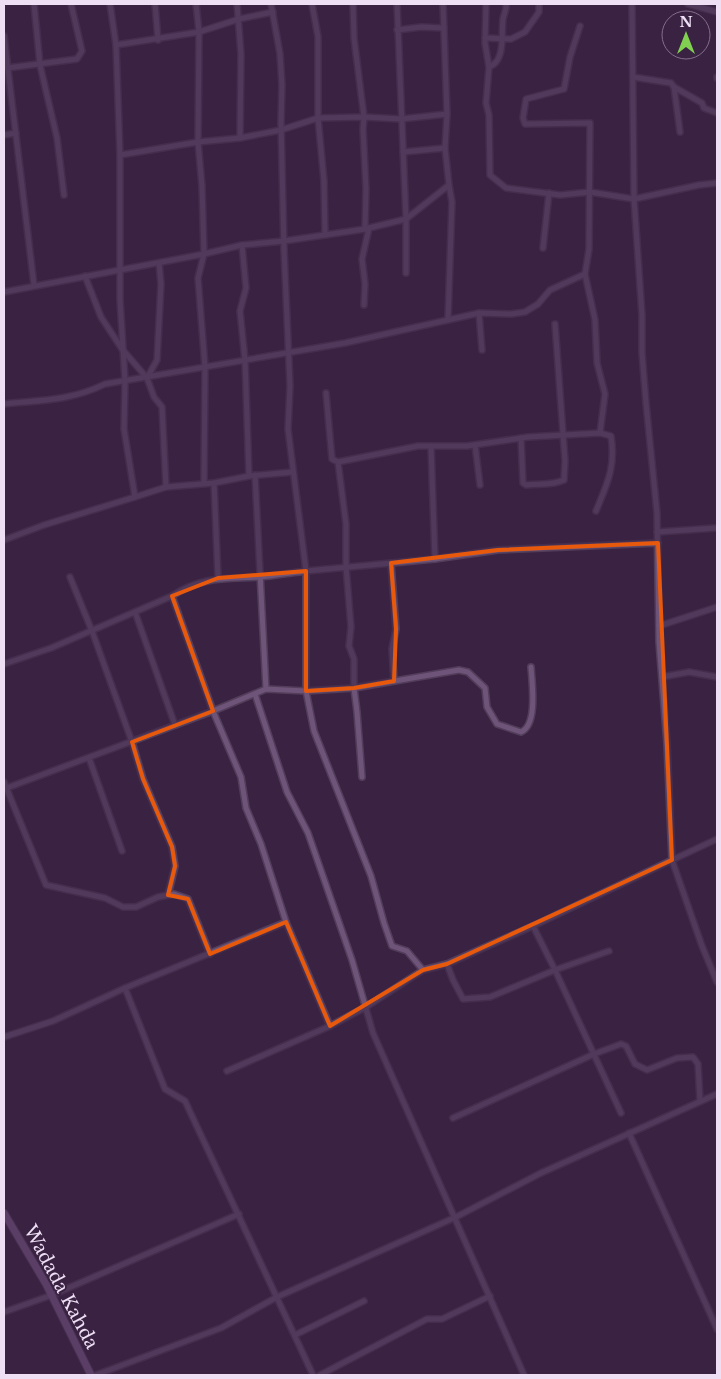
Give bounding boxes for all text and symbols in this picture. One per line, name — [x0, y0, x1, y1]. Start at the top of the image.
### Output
north arrow — [661, 10, 711, 60]
text: N — [679, 13, 693, 31]
street label: Wadada Kahda — [19, 1220, 103, 1353]

